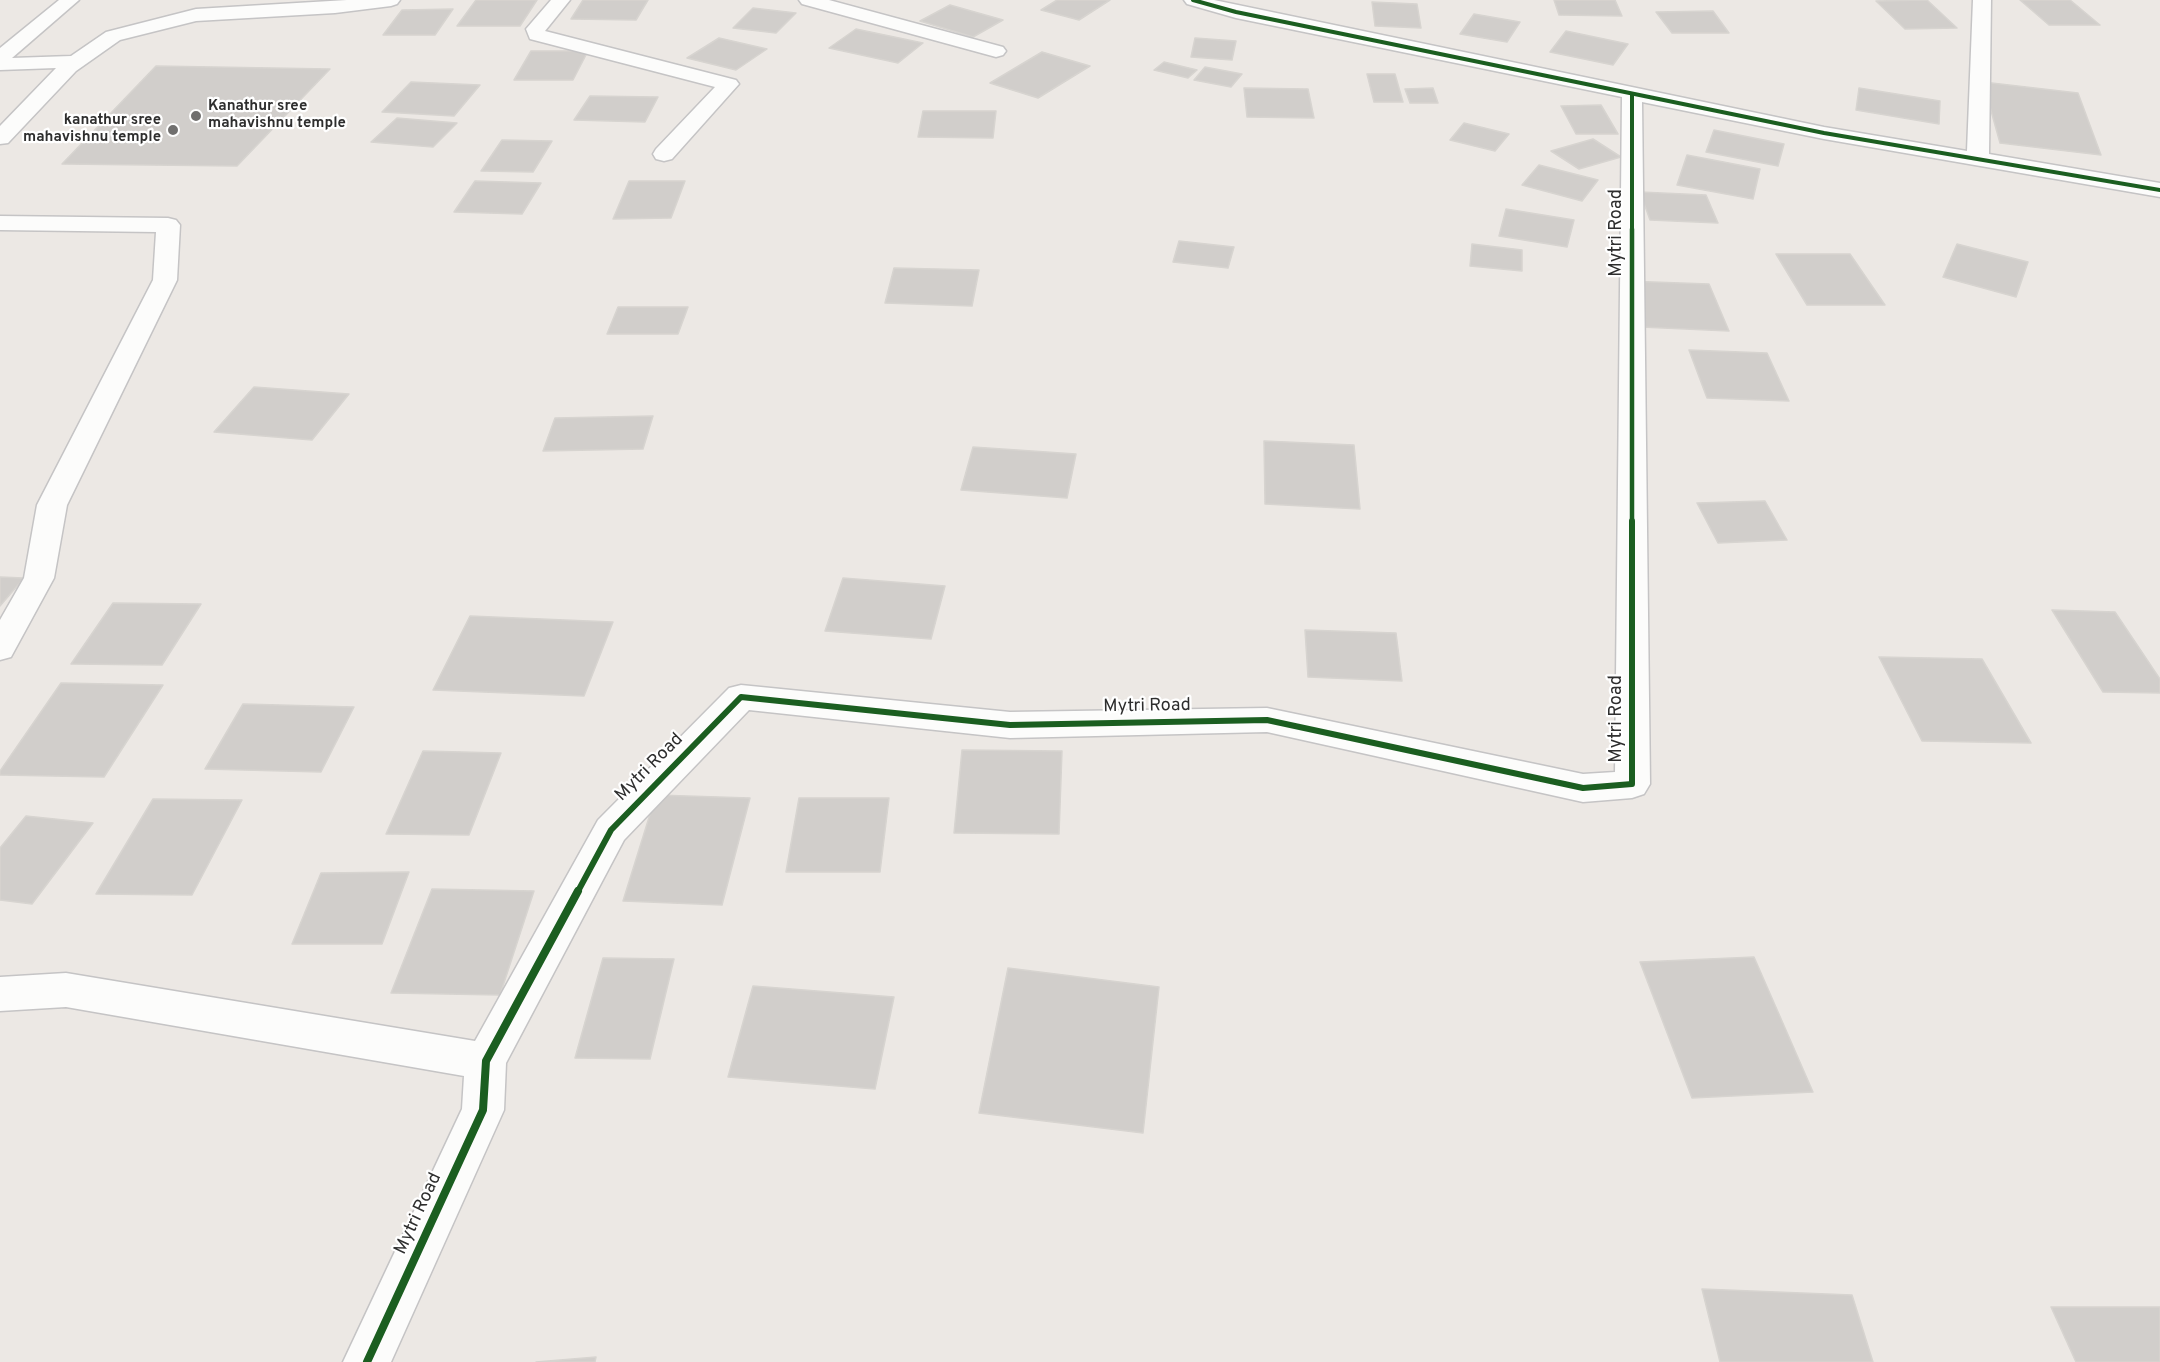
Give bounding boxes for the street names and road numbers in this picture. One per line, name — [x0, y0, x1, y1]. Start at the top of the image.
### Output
street label: Mytri Road — [1606, 189, 1628, 277]
street label: Mytri Road — [1606, 675, 1628, 763]
street label: Mytri Road — [1103, 695, 1191, 719]
street label: Mytri Road — [611, 729, 689, 807]
street label: Mytri Road — [391, 1170, 447, 1258]

